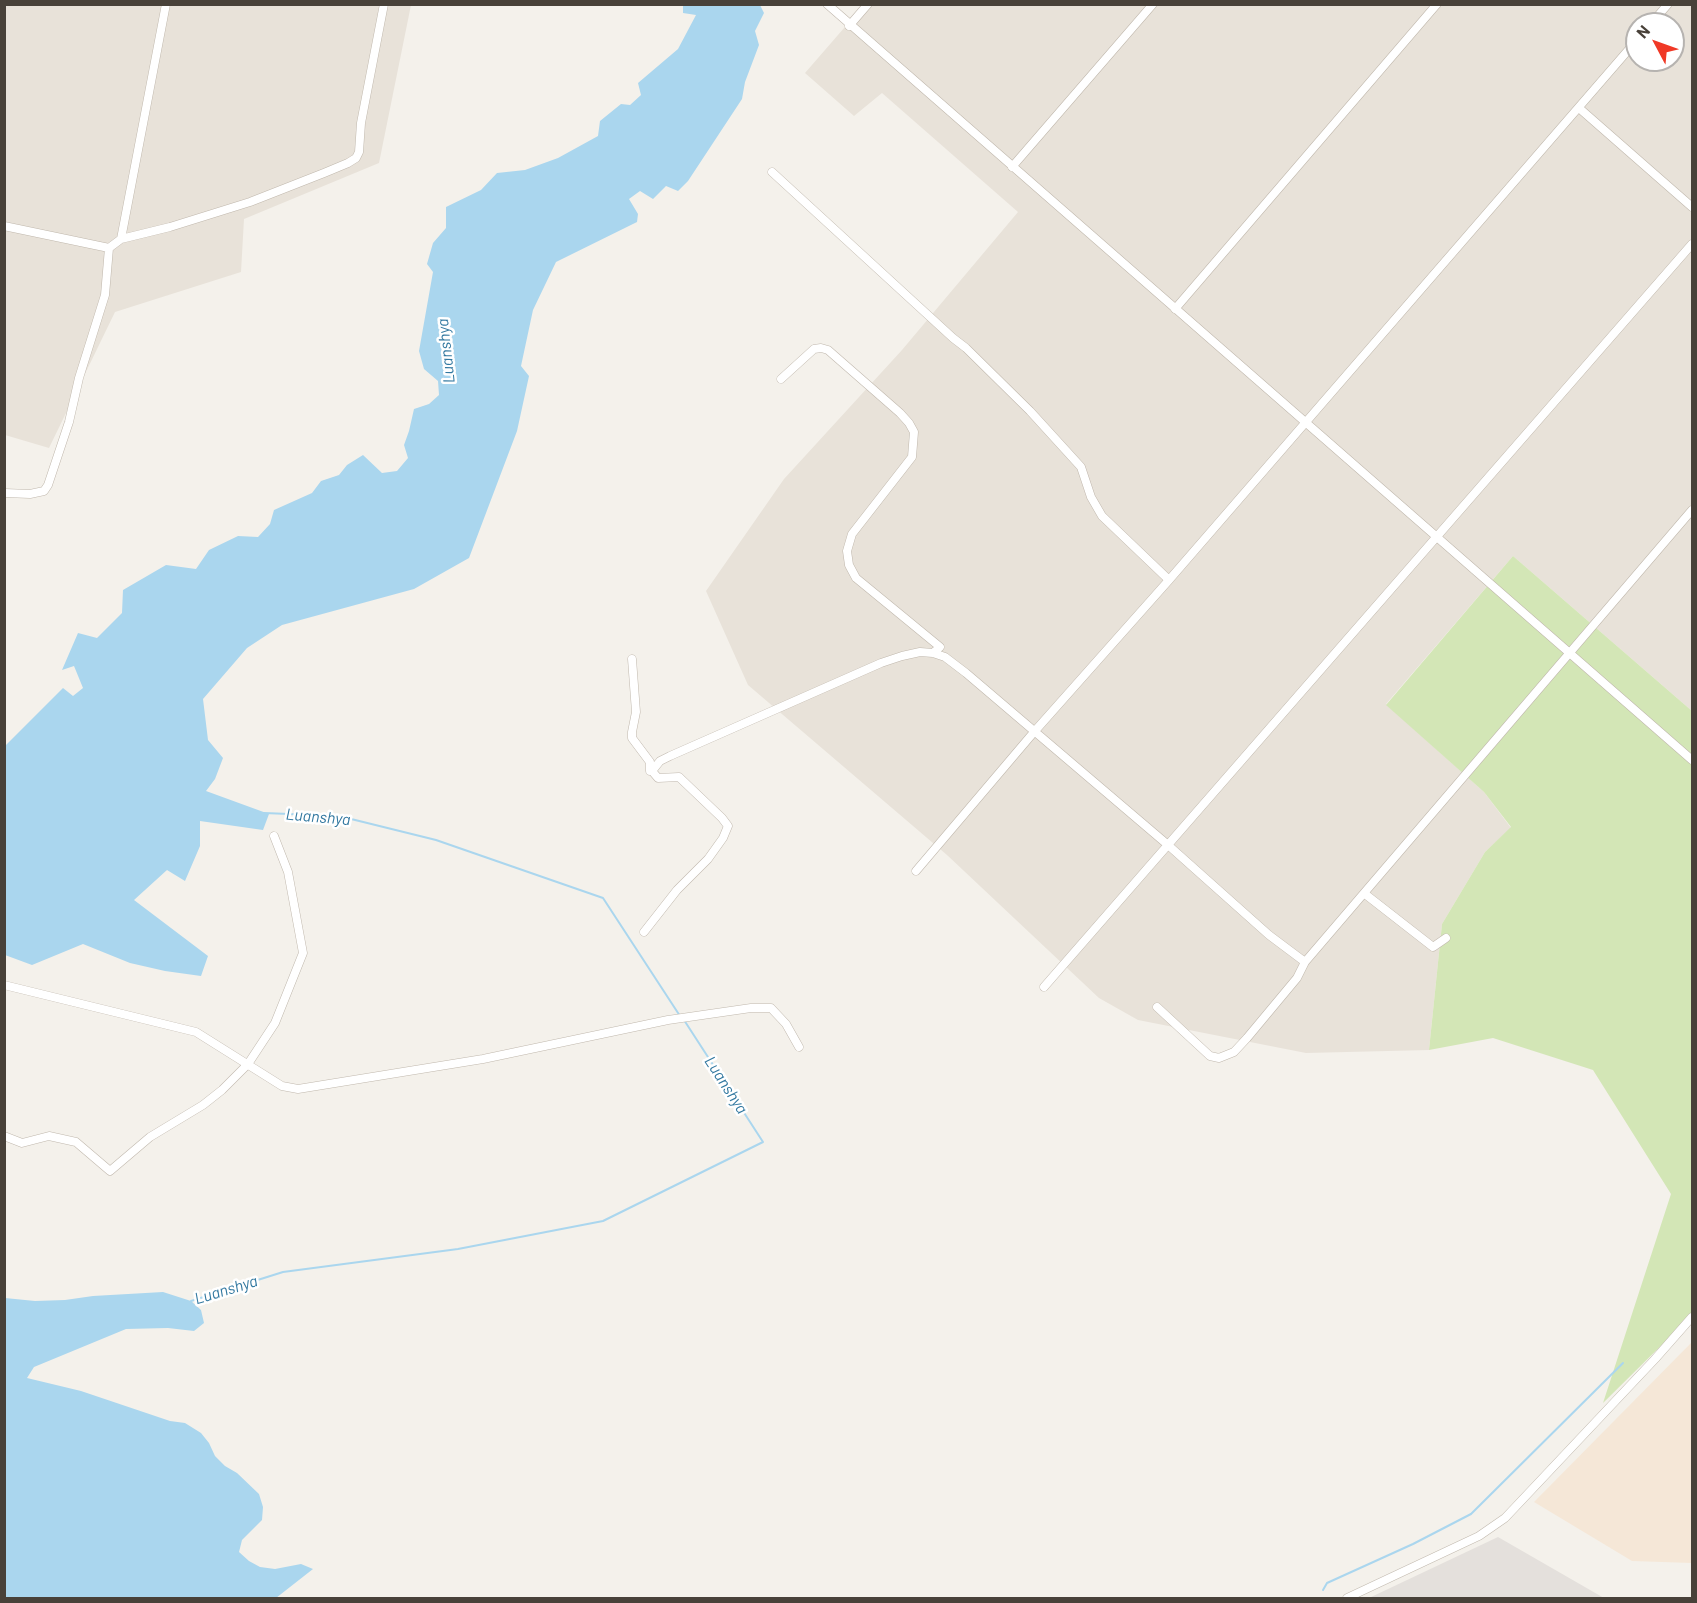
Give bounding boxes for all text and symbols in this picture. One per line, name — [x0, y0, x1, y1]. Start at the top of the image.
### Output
north arrow — [1625, 12, 1685, 72]
text: N — [1632, 21, 1653, 41]
water label: Luanshya — [433, 318, 459, 384]
water label: Luanshya — [285, 805, 351, 829]
water label: Luanshya — [700, 1053, 752, 1117]
water label: Luanshya — [192, 1271, 260, 1309]

